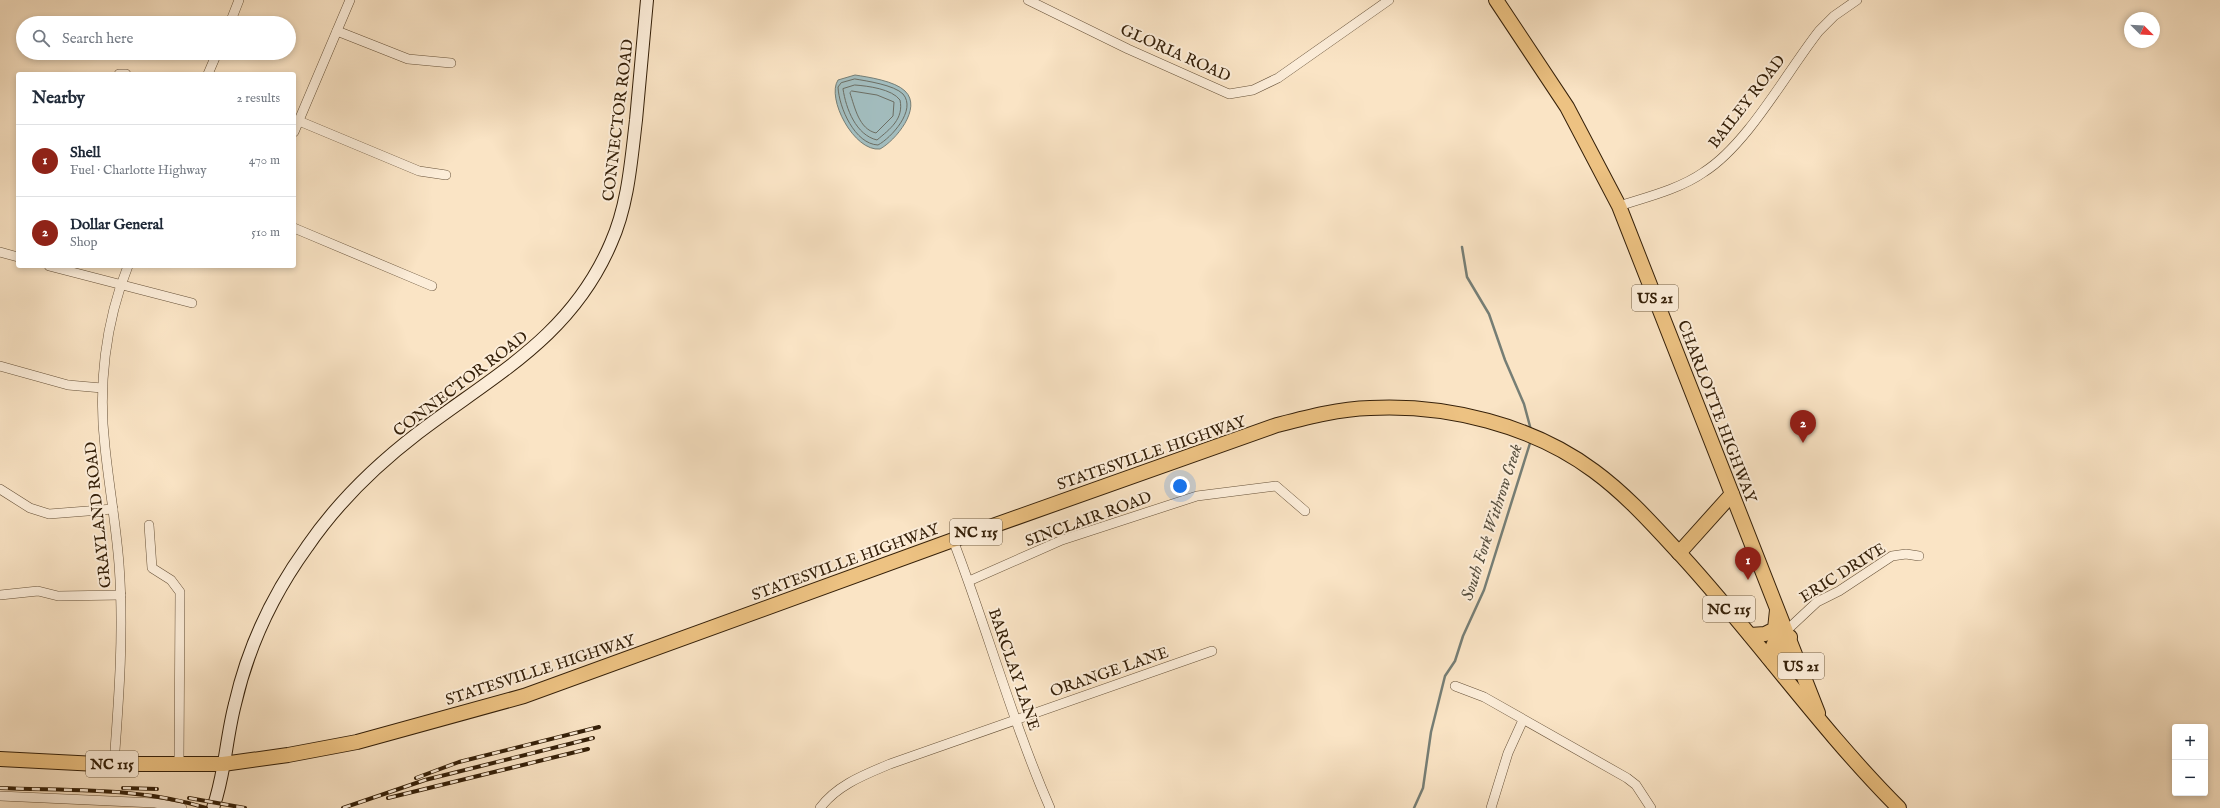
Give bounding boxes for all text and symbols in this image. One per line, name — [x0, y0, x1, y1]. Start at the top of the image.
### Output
north arrow — [2124, 12, 2160, 48]
search box — [16, 16, 296, 60]
street label: GLORIA ROAD — [1117, 21, 1234, 87]
icon: search — [30, 27, 52, 49]
text: Search here — [62, 29, 133, 48]
street label: CONNECTOR ROAD — [599, 38, 639, 203]
street label: BAILEY ROAD — [1705, 51, 1790, 153]
text: Nearby — [32, 88, 85, 109]
text: 2 results — [236, 90, 280, 107]
text: Shell — [70, 143, 101, 162]
text: 1 — [43, 152, 47, 169]
text: 470 m — [249, 152, 280, 169]
text: Fuel · Charlotte Highway — [70, 162, 207, 179]
text: Dollar General — [70, 215, 163, 234]
text: 2 — [42, 224, 48, 241]
text: 510 m — [251, 224, 280, 241]
text: Shop — [70, 234, 98, 251]
road number: US 21 — [1632, 285, 1678, 311]
street label: CHARLOTTE HIGHWAY — [1672, 318, 1761, 507]
street label: CONNECTOR ROAD — [390, 327, 533, 442]
pin: 2 — [1790, 410, 1816, 443]
street label: STATESVILLE HIGHWAY — [1055, 412, 1250, 496]
street label: GRAYLAND ROAD — [81, 440, 117, 589]
water label: South Fork Withrow Creek — [1457, 441, 1528, 603]
your location — [1170, 476, 1190, 496]
street label: SINCLAIR ROAD — [1023, 488, 1155, 552]
street label: STATESVILLE HIGHWAY — [749, 519, 943, 606]
road number: NC 115 — [950, 519, 1002, 545]
street label: ERIC DRIVE — [1796, 539, 1890, 608]
pin: 1 — [1735, 547, 1761, 580]
road number: NC 115 — [1703, 596, 1755, 622]
street label: BARCLAY LANE — [983, 606, 1043, 733]
street label: STATESVILLE HIGHWAY — [443, 630, 639, 711]
street label: ORANGE LANE — [1048, 643, 1172, 703]
road number: US 21 — [1778, 653, 1824, 679]
map controls — [2172, 724, 2208, 796]
button: + — [2172, 724, 2208, 760]
road number: NC 115 — [86, 751, 138, 777]
button: − — [2172, 760, 2208, 796]

